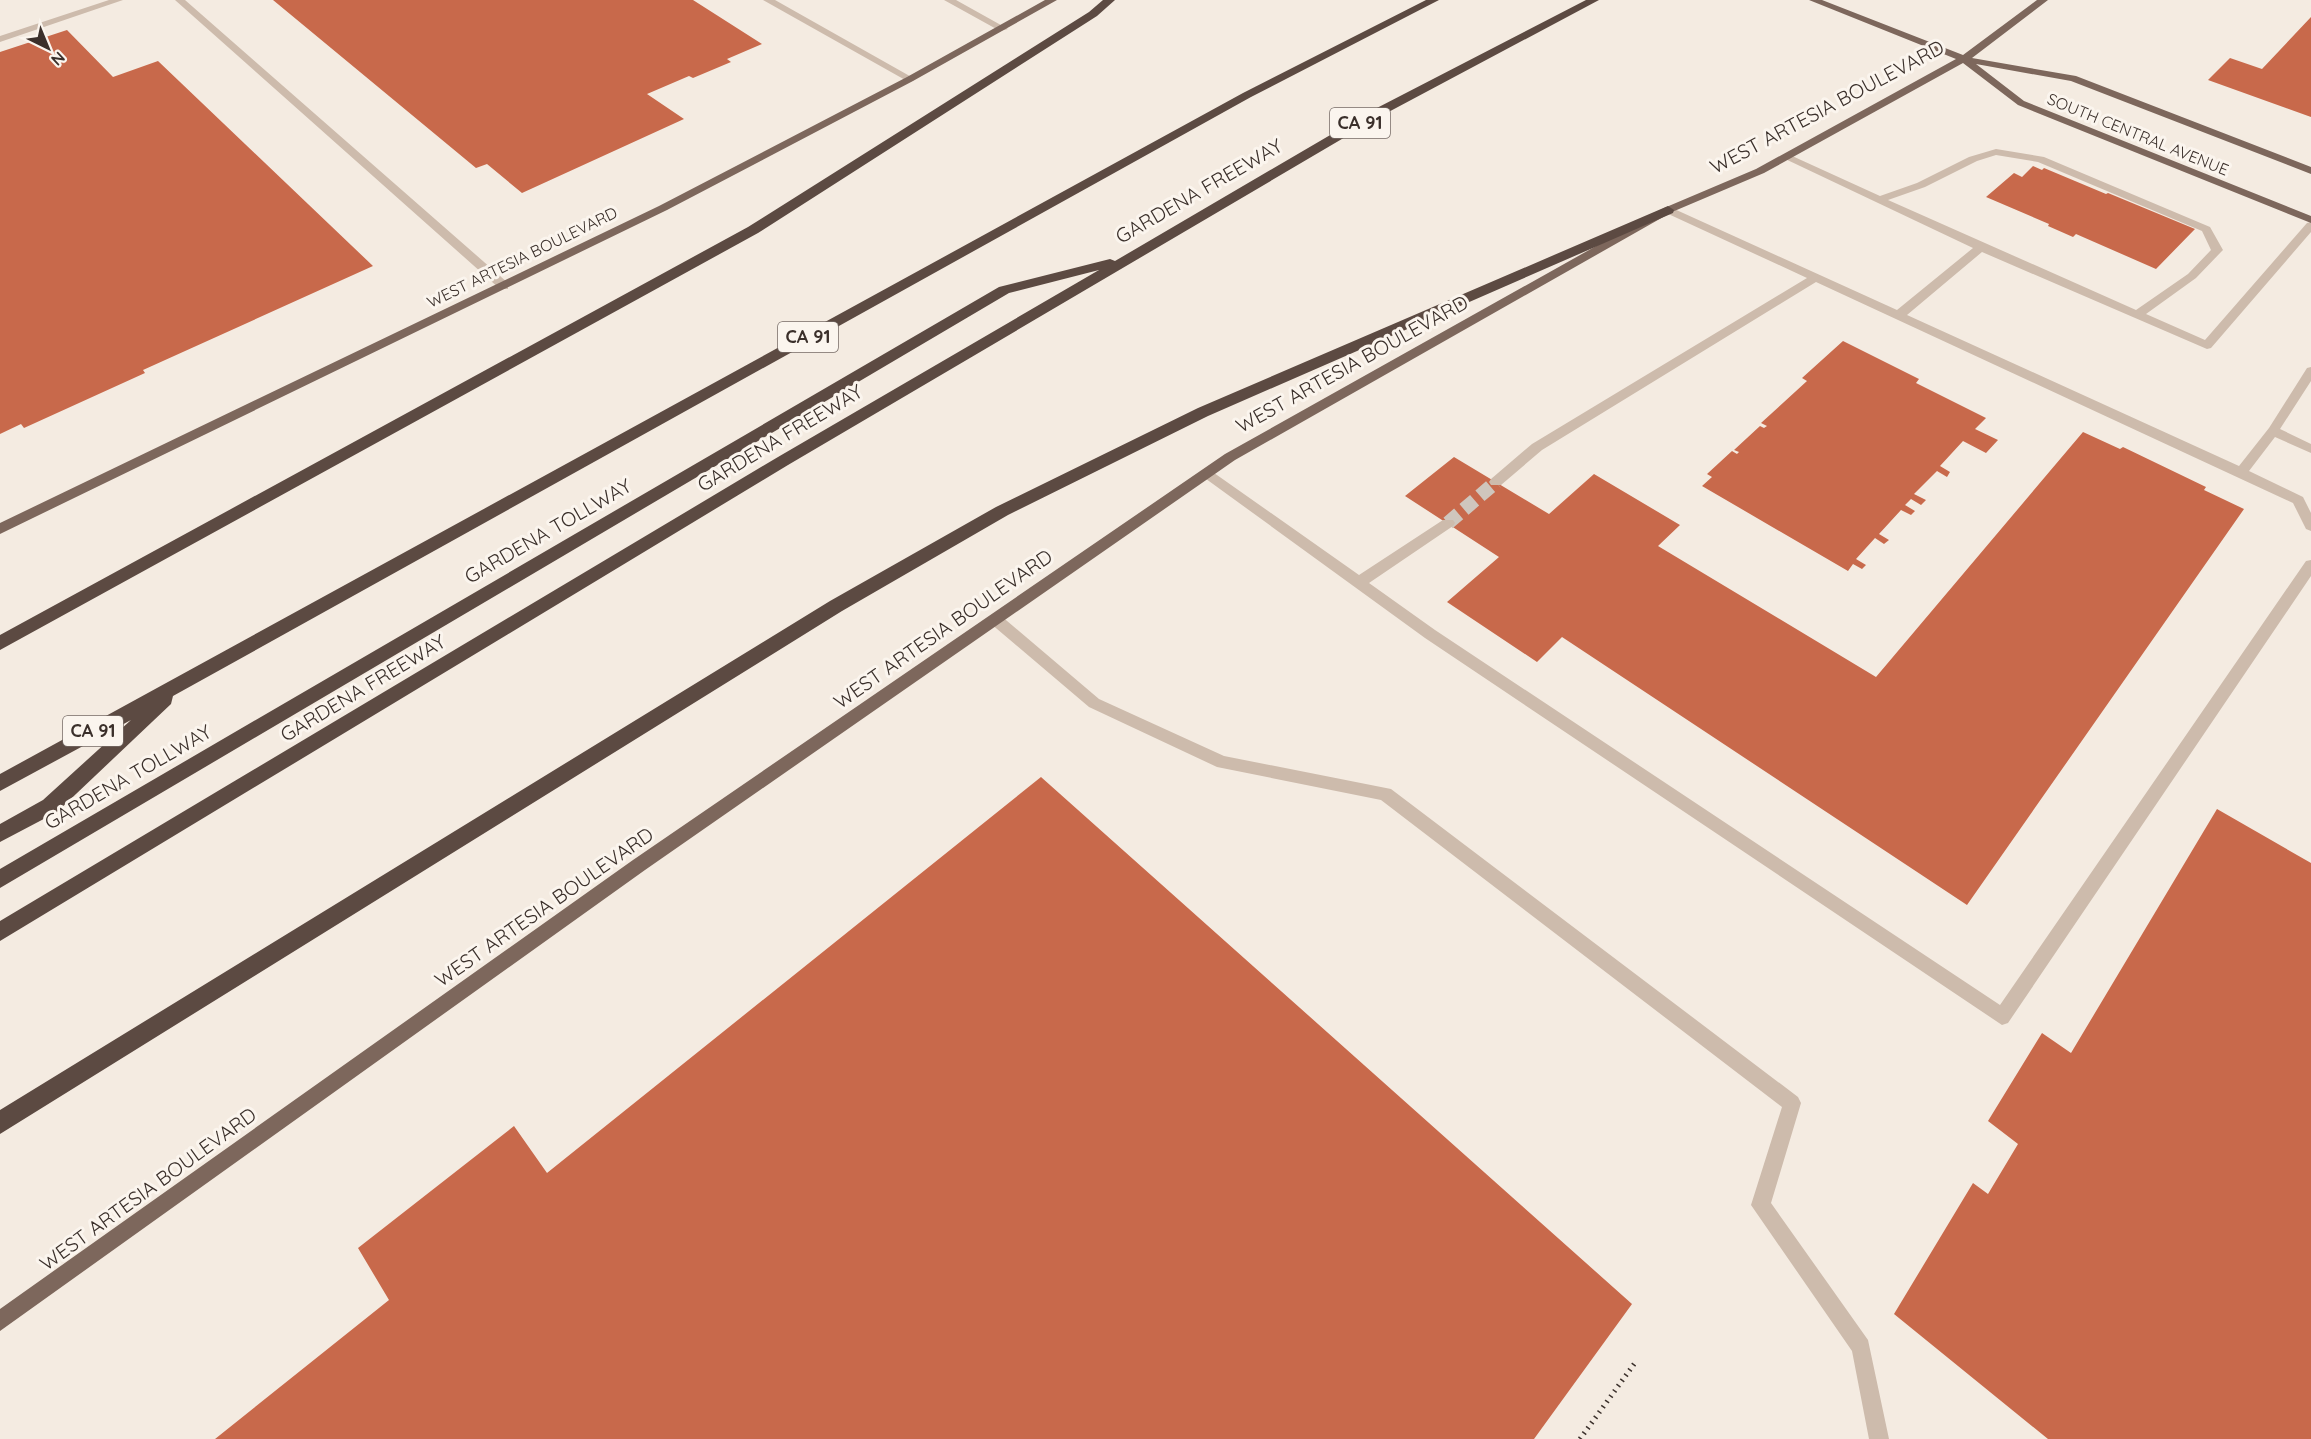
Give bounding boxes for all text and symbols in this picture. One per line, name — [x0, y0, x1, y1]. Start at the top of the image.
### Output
north arrow — [18, 18, 78, 78]
street label: WEST ARTESIA BOULEVARD — [1705, 34, 1948, 179]
text: N — [47, 48, 69, 70]
street label: SOUTH CENTRAL AVENUE — [2044, 88, 2232, 180]
road number: CA 91 — [1330, 108, 1390, 138]
street label: GARDENA FREEWAY — [1111, 133, 1287, 249]
street label: WEST ARTESIA BOULEVARD — [424, 202, 620, 312]
street label: WEST ARTESIA BOULEVARD — [1231, 289, 1472, 438]
road number: CA 91 — [778, 322, 838, 352]
street label: GARDENA FREEWAY — [693, 378, 867, 497]
street label: GARDENA TOLLWAY — [460, 473, 636, 589]
street label: WEST ARTESIA BOULEVARD — [828, 543, 1057, 714]
street label: GARDENA FREEWAY — [276, 628, 450, 747]
road number: CA 91 — [63, 716, 123, 746]
street label: GARDENA TOLLWAY — [40, 719, 216, 835]
street label: WEST ARTESIA BOULEVARD — [429, 821, 658, 992]
street label: WEST ARTESIA BOULEVARD — [35, 1102, 261, 1276]

